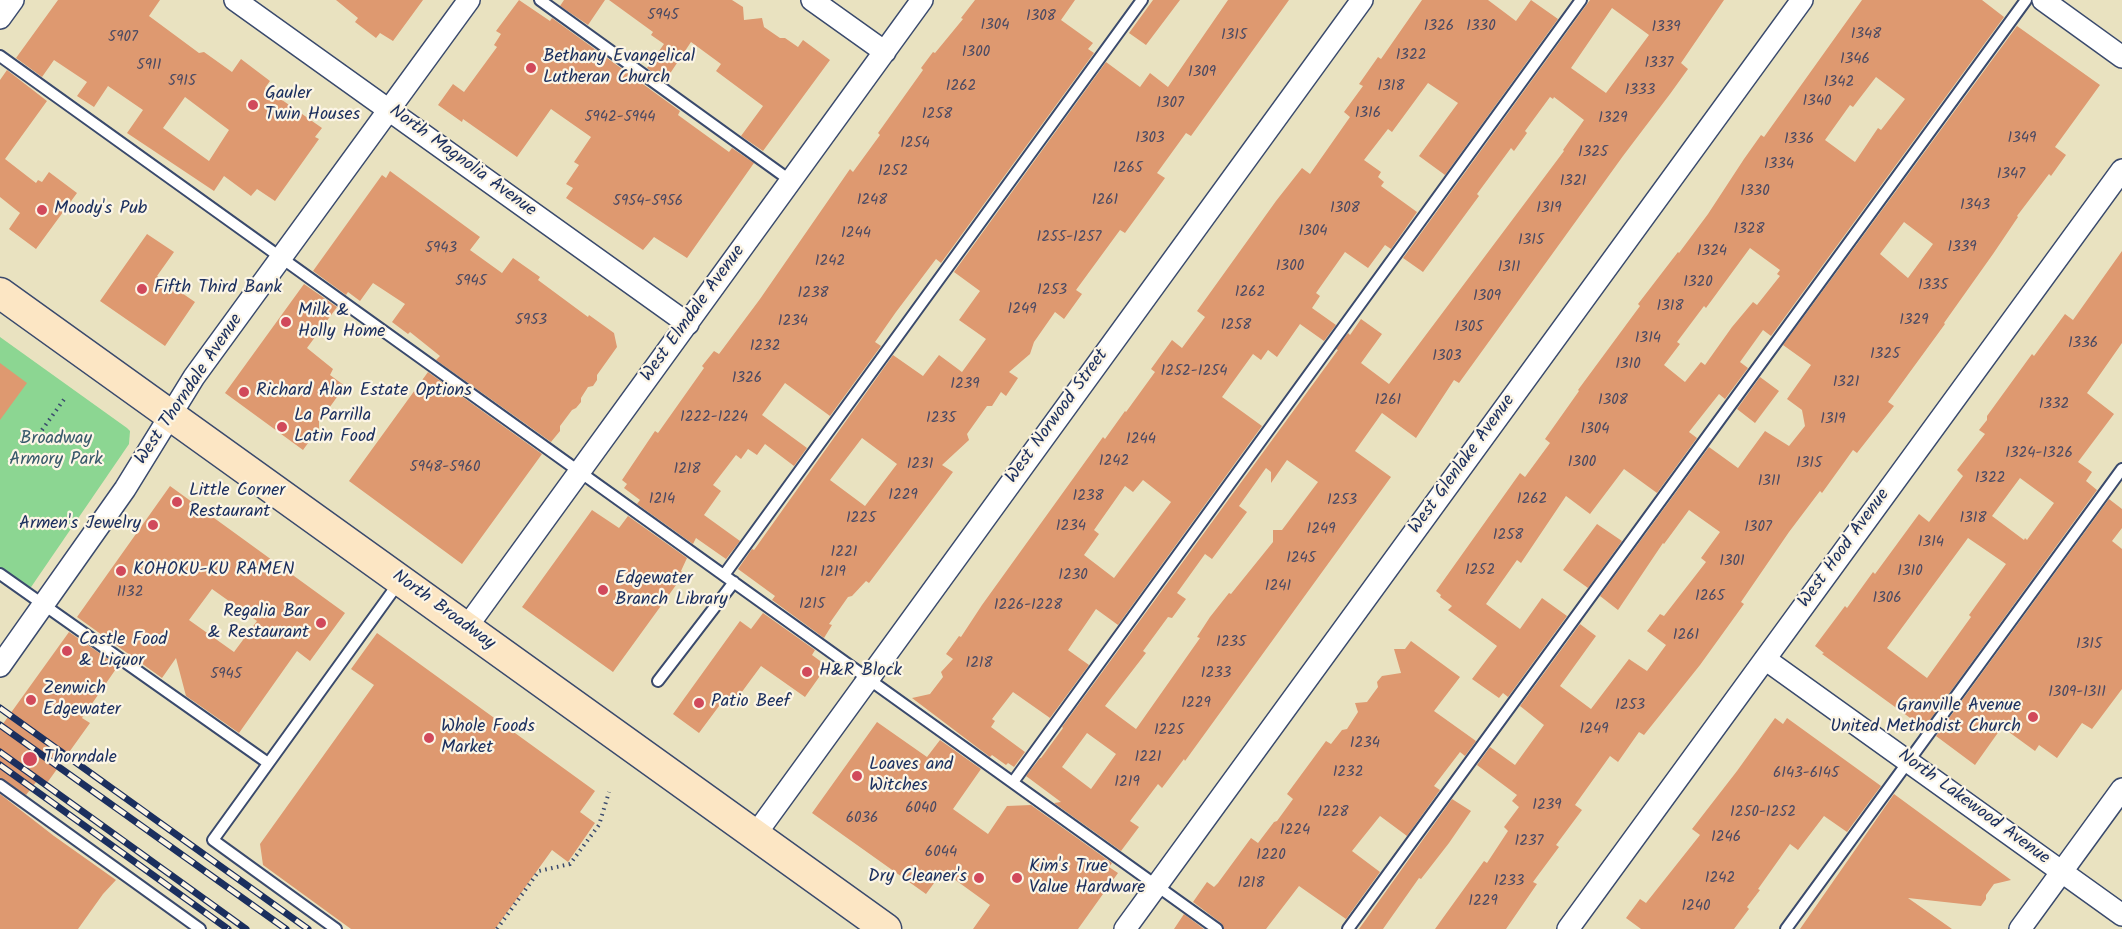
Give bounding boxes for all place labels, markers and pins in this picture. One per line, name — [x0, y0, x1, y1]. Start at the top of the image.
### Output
place label: Bethany Evangelical Lutheran Church — [543, 47, 695, 90]
marker: Bethany Evangelical Lutheran Church — [524, 61, 538, 75]
place label: Gauler Twin Houses — [265, 84, 360, 127]
marker: Gauler Twin Houses — [246, 98, 260, 112]
place label: Moody's Pub — [54, 199, 147, 221]
marker: Moody's Pub — [35, 203, 49, 217]
place label: Fifth Third Bank — [154, 278, 282, 300]
marker: Fifth Third Bank — [135, 282, 149, 296]
place label: Milk & Holly Home — [298, 301, 385, 344]
marker: Milk & Holly Home — [279, 315, 293, 329]
place label: Richard Alan Estate Options — [256, 381, 472, 403]
marker: Richard Alan Estate Options — [237, 385, 251, 399]
place label: La Parrilla Latin Food — [294, 406, 375, 448]
marker: La Parrilla Latin Food — [275, 420, 289, 434]
place label: Little Corner Restaurant — [189, 481, 285, 524]
marker: Little Corner Restaurant — [170, 495, 184, 509]
place label: Armen's Jewelry — [19, 514, 141, 536]
marker: Armen's Jewelry — [146, 518, 160, 532]
place label: KOHOKU-KU RAMEN — [133, 560, 294, 582]
marker: KOHOKU-KU RAMEN — [114, 564, 128, 578]
place label: Edgewater Branch Library — [615, 569, 728, 612]
marker: Edgewater Branch Library — [596, 583, 610, 597]
place label: Regalia Bar & Restaurant — [208, 602, 309, 644]
marker: Regalia Bar & Restaurant — [314, 616, 328, 630]
place label: Castle Food & Liquor — [79, 630, 167, 672]
marker: Castle Food & Liquor — [60, 644, 74, 658]
place label: H&R Block — [819, 661, 902, 683]
marker: H&R Block — [800, 665, 814, 679]
place label: Zenwich Edgewater — [43, 679, 121, 722]
place label: Patio Beef — [711, 692, 790, 714]
marker: Zenwich Edgewater — [24, 693, 38, 707]
marker: Patio Beef — [692, 696, 706, 710]
place label: Granville Avenue United Methodist Church — [1830, 696, 2021, 738]
marker: Granville Avenue United Methodist Church — [2026, 710, 2040, 724]
place label: Whole Foods Market — [441, 717, 535, 760]
marker: Whole Foods Market — [422, 731, 436, 745]
place label: Thorndale — [44, 748, 117, 770]
marker: Thorndale — [21, 750, 39, 768]
place label: Loaves and Witches — [869, 755, 953, 798]
marker: Loaves and Witches — [850, 769, 864, 783]
place label: Kim's True Value Hardware — [1029, 857, 1145, 900]
place label: Dry Cleaner's — [868, 867, 967, 889]
marker: Dry Cleaner's — [972, 871, 986, 885]
marker: Kim's True Value Hardware — [1010, 871, 1024, 885]

